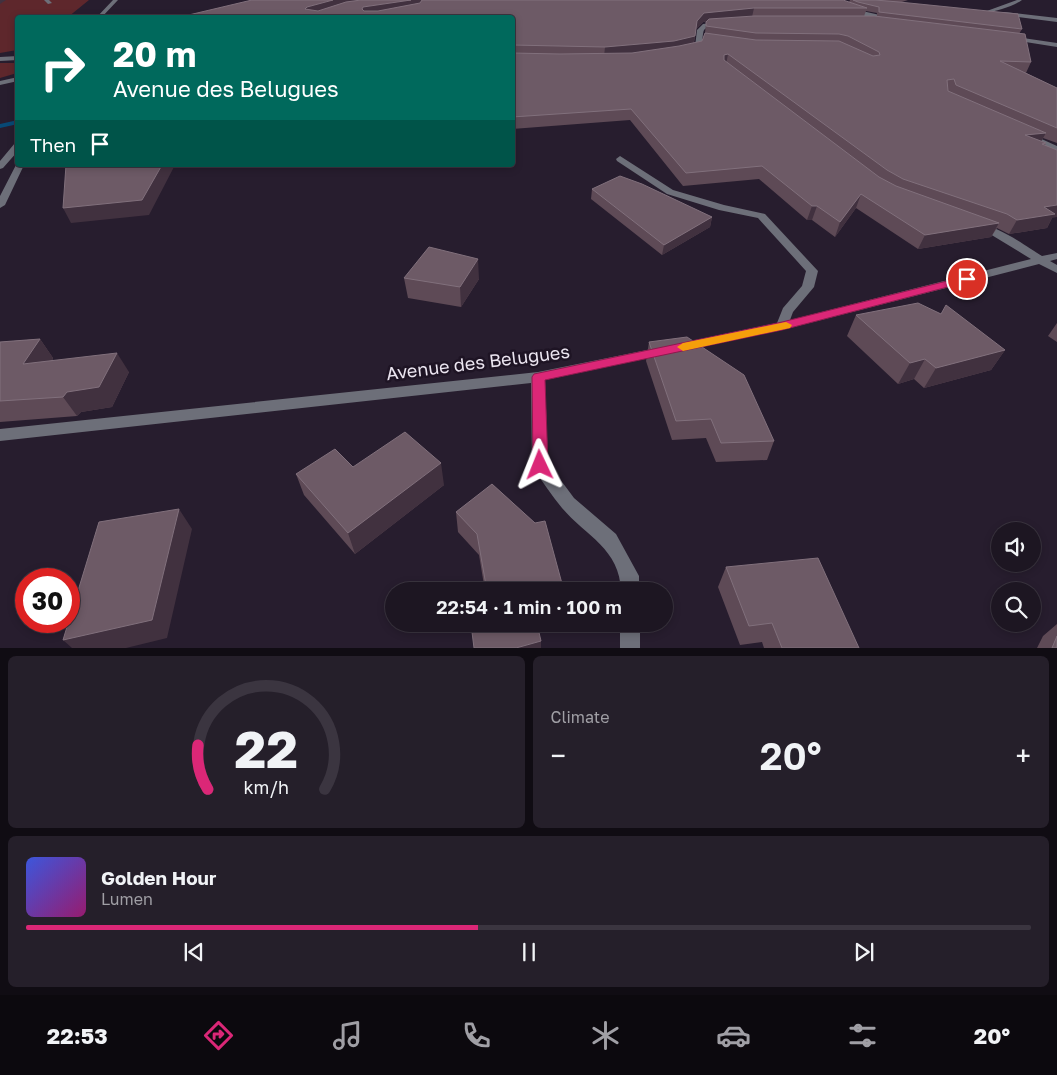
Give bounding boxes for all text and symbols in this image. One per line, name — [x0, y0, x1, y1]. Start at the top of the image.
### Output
text: 20 m — [113, 33, 196, 75]
icon: right — [30, 35, 95, 100]
text: Avenue des Belugues — [113, 75, 339, 102]
icon: arrive — [86, 130, 114, 158]
text: Then — [30, 133, 76, 156]
pin — [946, 258, 988, 300]
icon: arrive — [953, 265, 981, 293]
street label: Avenue des Belugues — [385, 340, 571, 384]
position arrow — [513, 438, 565, 490]
map controls — [991, 522, 1041, 632]
button: sound — [991, 522, 1041, 572]
speed limit sign: 30 — [15, 568, 80, 633]
button: search — [991, 582, 1041, 632]
text: 22:54 · 1 min · 100 m — [436, 595, 622, 618]
text: Climate — [551, 707, 610, 727]
text: 22 — [235, 717, 298, 779]
text: 20° — [760, 733, 822, 778]
text: − — [551, 739, 566, 772]
text: + — [1016, 739, 1031, 772]
text: km/h — [244, 776, 289, 798]
text: Golden Hour — [101, 866, 216, 889]
text: Lumen — [101, 889, 153, 909]
icon: previous — [180, 938, 208, 966]
icon: pause — [515, 938, 543, 966]
icon: next — [850, 938, 878, 966]
icon: directions — [201, 1018, 236, 1053]
icon: music — [330, 1018, 365, 1053]
icon: phone — [459, 1018, 494, 1053]
icon: climate — [588, 1018, 623, 1053]
icon: car — [716, 1018, 751, 1053]
icon: filters — [845, 1018, 880, 1053]
text: 22:53 — [47, 1022, 108, 1049]
text: 20° — [974, 1022, 1010, 1049]

